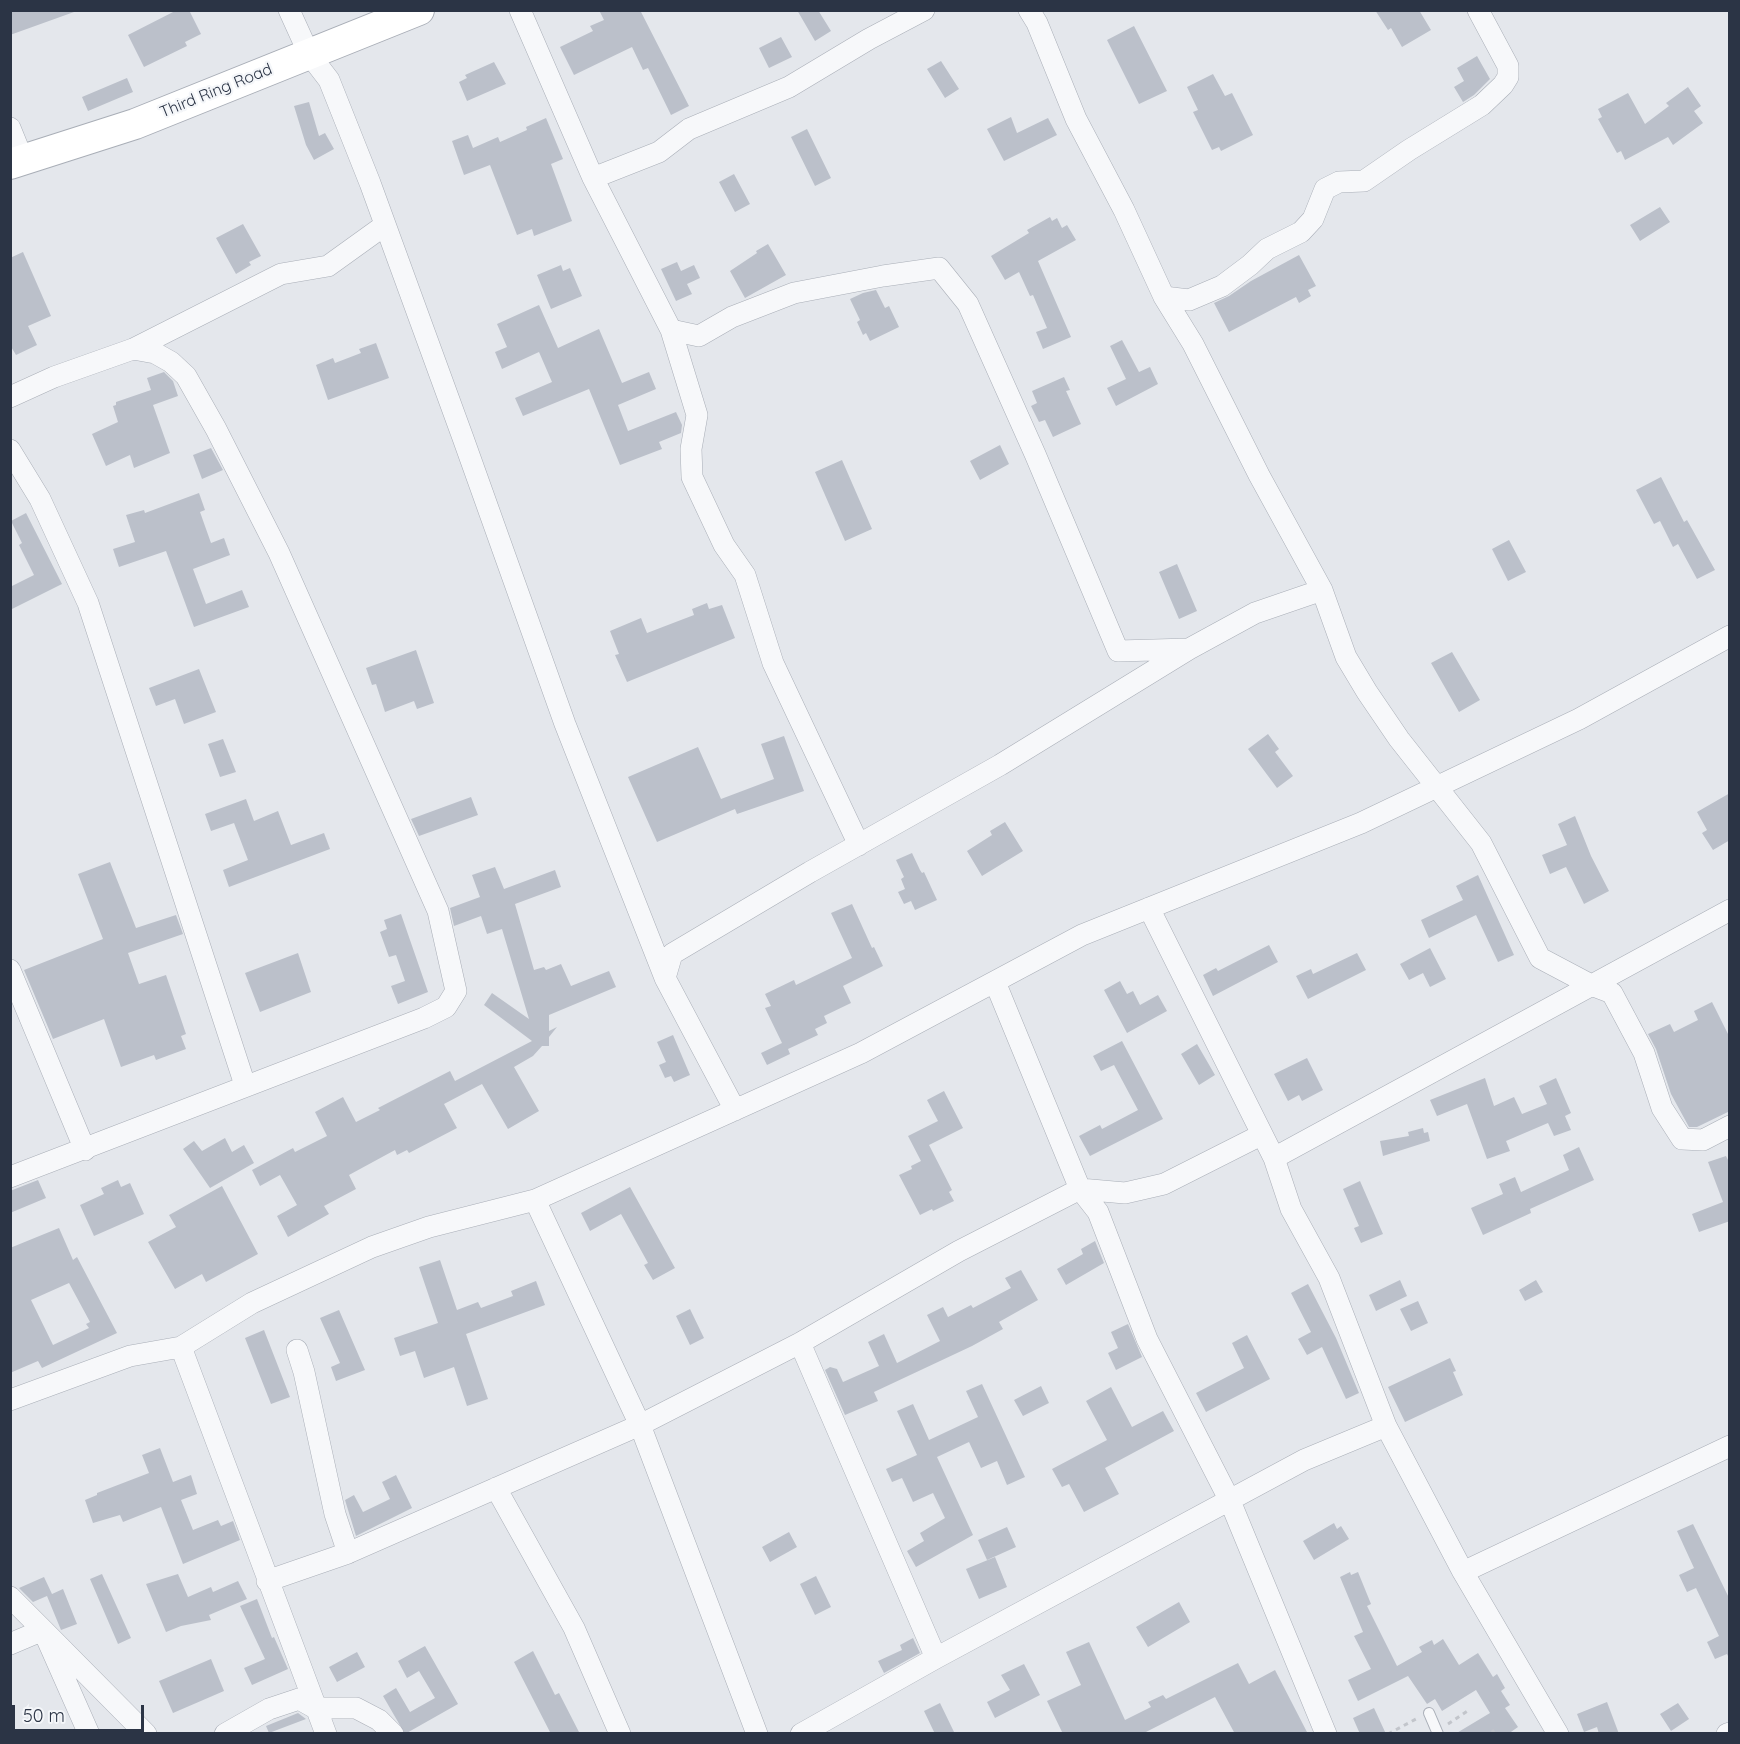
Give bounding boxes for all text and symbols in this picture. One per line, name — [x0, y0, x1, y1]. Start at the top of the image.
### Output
street label: Third Ring Road — [157, 60, 275, 122]
scale bar — [15, 1693, 147, 1731]
text: 50 m — [23, 1704, 65, 1727]

